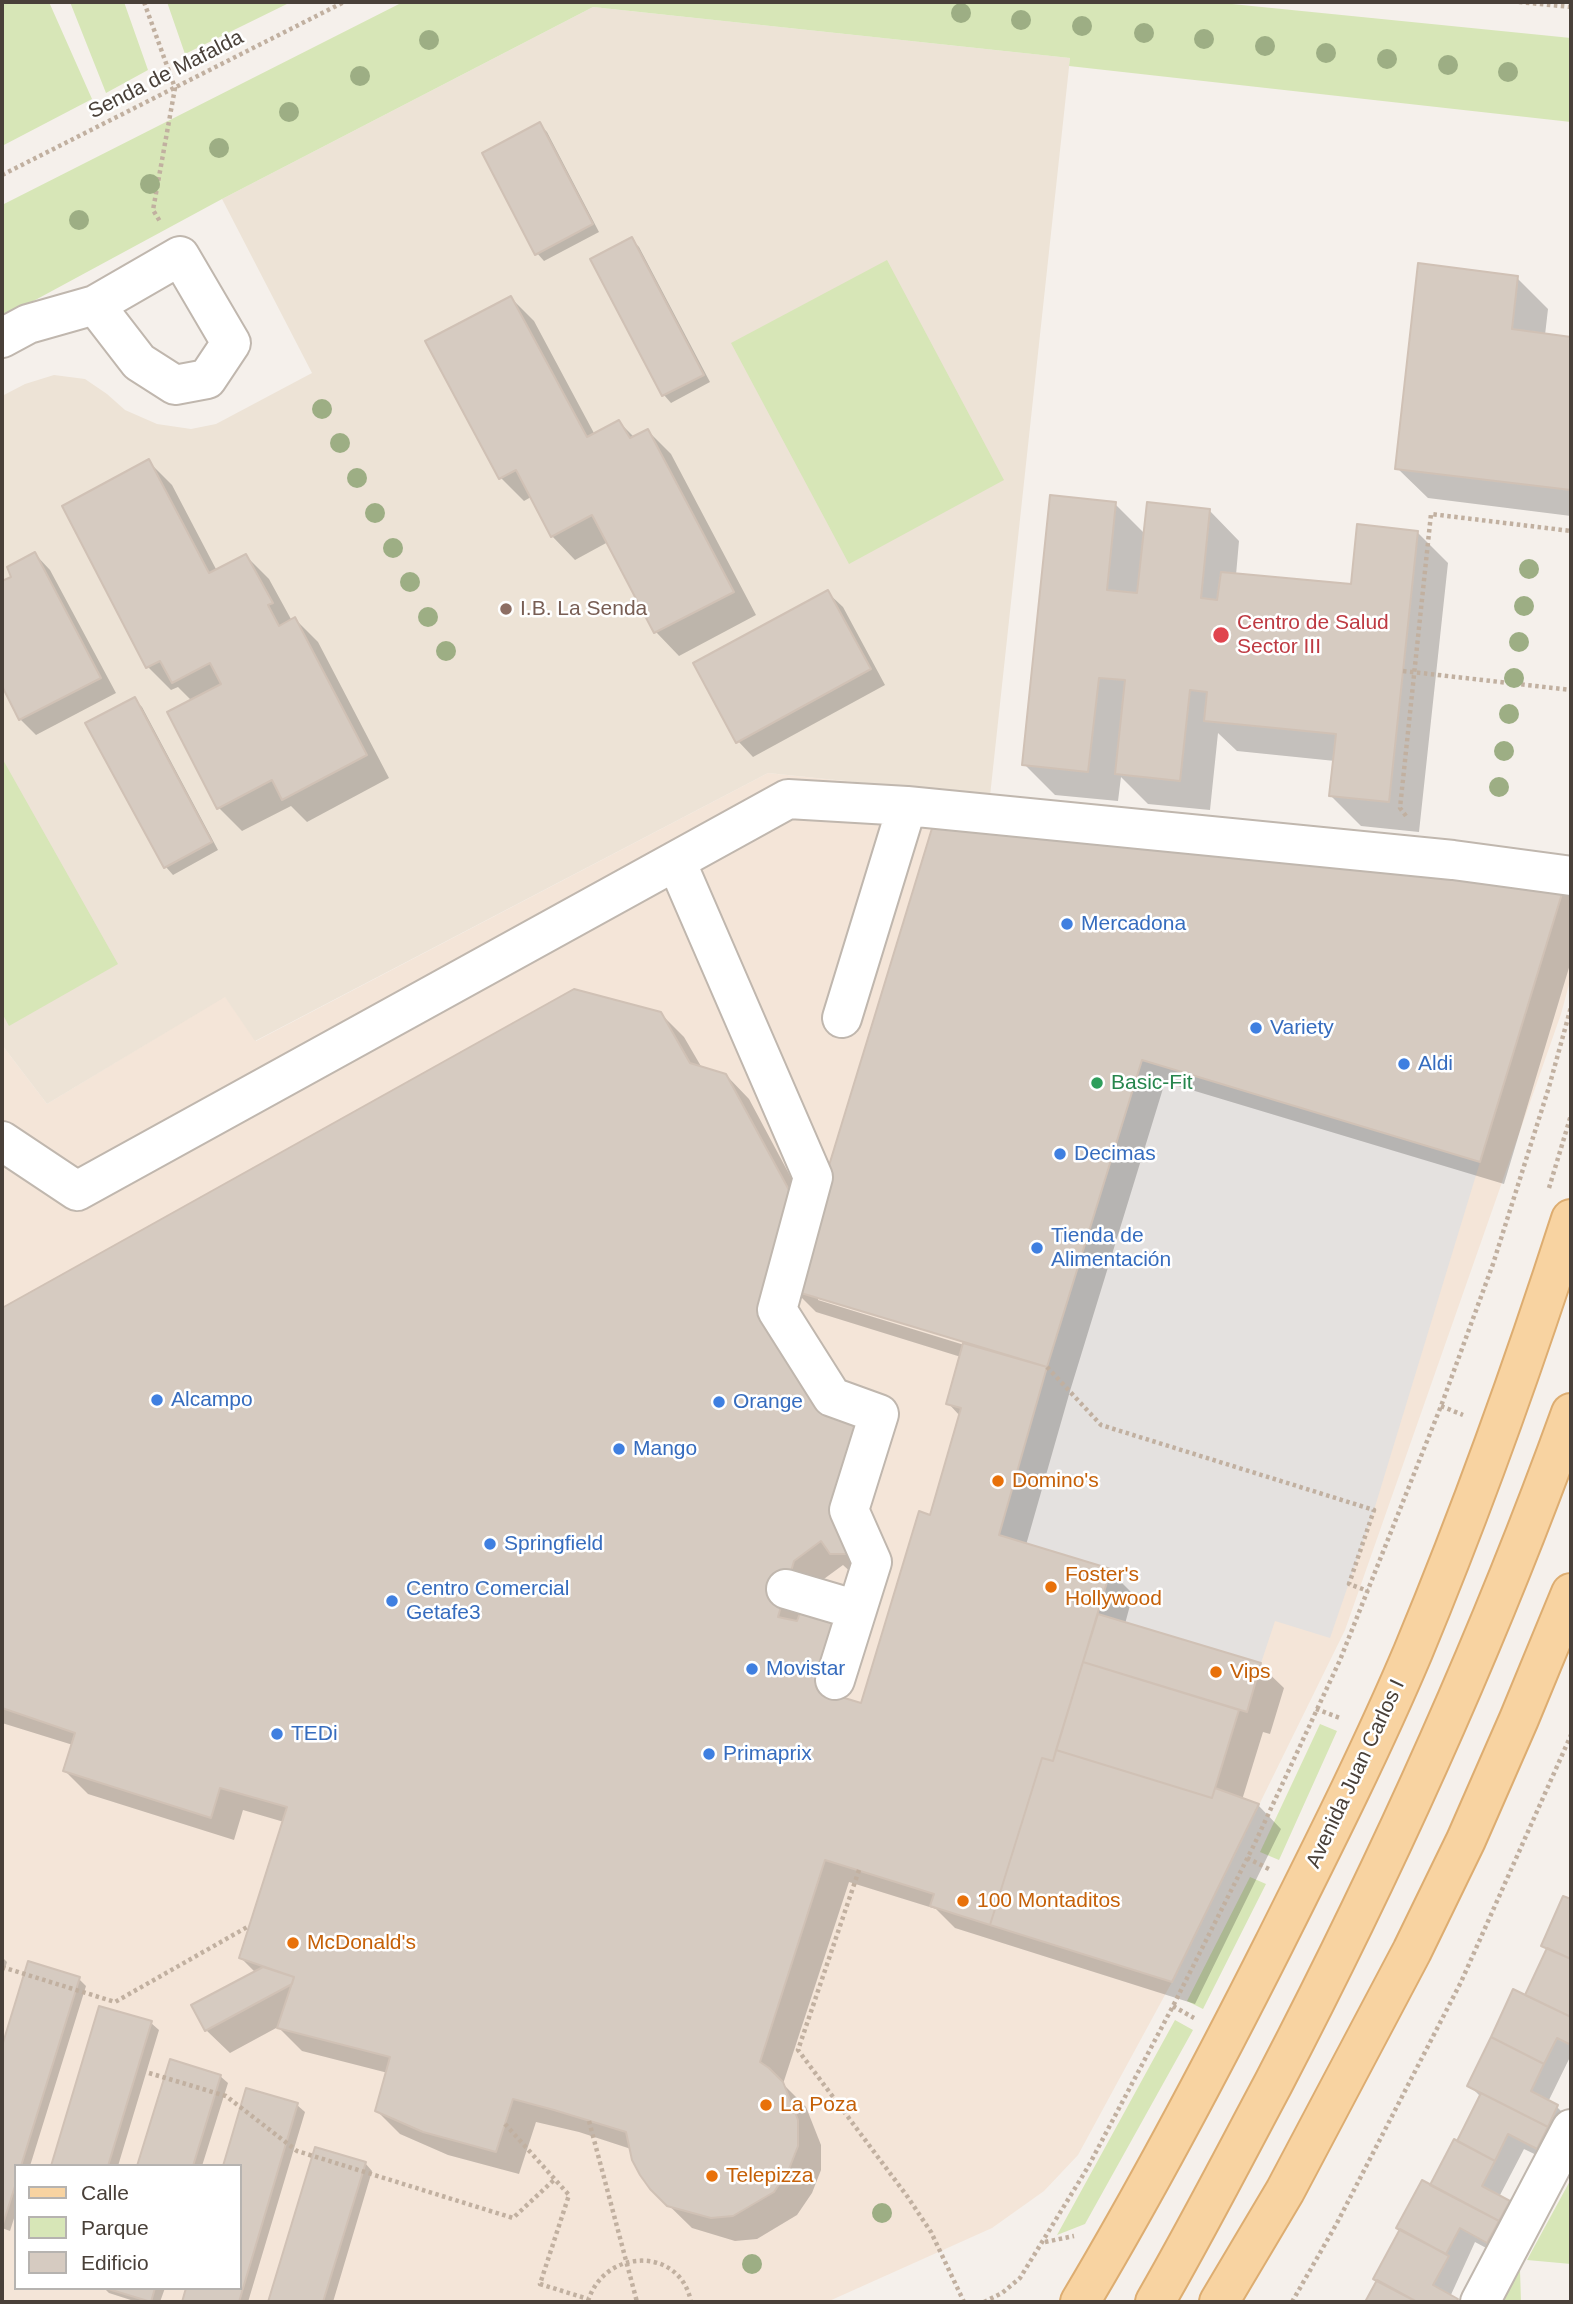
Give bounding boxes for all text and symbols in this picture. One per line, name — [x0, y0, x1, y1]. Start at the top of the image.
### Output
street label: Senda de Mafalda — [84, 25, 248, 125]
place label: I.B. La Senda — [520, 596, 647, 622]
marker: I.B. La Senda — [498, 601, 514, 617]
place label: Centro de Salud Sector III — [1237, 610, 1389, 660]
marker: Centro de Salud Sector III — [1211, 625, 1231, 645]
place label: Mercadona — [1081, 911, 1186, 937]
marker: Mercadona — [1059, 916, 1075, 932]
place label: Variety — [1270, 1015, 1334, 1041]
marker: Variety — [1248, 1020, 1264, 1036]
place label: Aldi — [1418, 1051, 1453, 1077]
marker: Aldi — [1396, 1056, 1412, 1072]
place label: Basic-Fit — [1111, 1070, 1193, 1096]
marker: Basic-Fit — [1089, 1075, 1105, 1091]
place label: Decimas — [1074, 1141, 1156, 1167]
marker: Decimas — [1052, 1146, 1068, 1162]
place label: Tienda de Alimentación — [1051, 1223, 1171, 1273]
marker: Tienda de Alimentación — [1029, 1240, 1045, 1256]
place label: Alcampo — [171, 1387, 253, 1413]
place label: Orange — [733, 1389, 803, 1415]
marker: Alcampo — [149, 1392, 165, 1408]
marker: Orange — [711, 1394, 727, 1410]
place label: Mango — [633, 1436, 697, 1462]
marker: Mango — [611, 1441, 627, 1457]
place label: Domino's — [1012, 1468, 1099, 1494]
marker: Domino's — [990, 1473, 1006, 1489]
place label: Springfield — [504, 1531, 603, 1557]
marker: Springfield — [482, 1536, 498, 1552]
place label: Foster's Hollywood — [1065, 1562, 1162, 1612]
place label: Centro Comercial Getafe3 — [406, 1576, 569, 1626]
marker: Foster's Hollywood — [1043, 1579, 1059, 1595]
marker: Centro Comercial Getafe3 — [384, 1593, 400, 1609]
place label: Movistar — [766, 1656, 845, 1682]
place label: Vips — [1230, 1659, 1270, 1685]
marker: Movistar — [744, 1661, 760, 1677]
marker: Vips — [1208, 1664, 1224, 1680]
street label: Avenida Juan Carlos I — [1301, 1676, 1411, 1872]
place label: TEDi — [291, 1721, 338, 1747]
marker: TEDi — [269, 1726, 285, 1742]
place label: Primaprix — [723, 1741, 812, 1767]
marker: Primaprix — [701, 1746, 717, 1762]
place label: 100 Montaditos — [977, 1888, 1121, 1914]
marker: 100 Montaditos — [955, 1893, 971, 1909]
place label: McDonald's — [307, 1930, 416, 1956]
marker: McDonald's — [285, 1935, 301, 1951]
place label: La Poza — [780, 2092, 857, 2118]
marker: La Poza — [758, 2097, 774, 2113]
place label: Telepizza — [726, 2163, 814, 2189]
legend — [14, 2164, 242, 2290]
marker: Telepizza — [704, 2168, 720, 2184]
text: Calle — [81, 2181, 129, 2204]
text: Parque — [81, 2216, 149, 2239]
text: Edificio — [81, 2251, 149, 2274]

